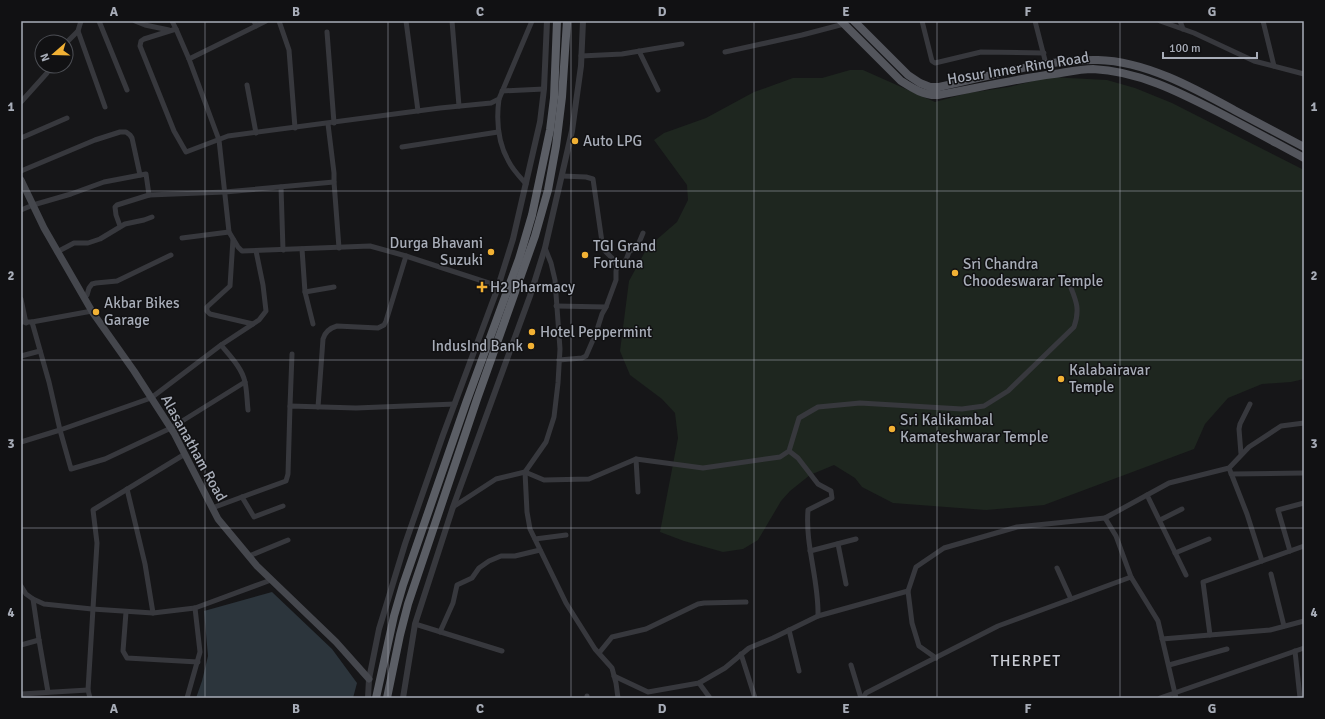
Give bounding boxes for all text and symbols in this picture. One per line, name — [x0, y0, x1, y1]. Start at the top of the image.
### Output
text: A — [110, 4, 119, 20]
text: B — [292, 4, 300, 20]
text: C — [476, 4, 484, 20]
text: D — [658, 4, 667, 20]
text: E — [842, 4, 850, 20]
text: F — [1025, 4, 1032, 20]
text: G — [1208, 4, 1216, 20]
north arrow — [34, 34, 74, 74]
scale bar — [1163, 34, 1257, 60]
text: 100 m — [1169, 41, 1201, 56]
street label: Hosur Inner Ring Road — [946, 48, 1090, 88]
text: N — [38, 51, 52, 63]
text: 1 — [7, 99, 15, 115]
text: 1 — [1310, 99, 1318, 115]
place label: Auto LPG — [583, 132, 642, 150]
marker: Auto LPG — [570, 136, 580, 146]
place label: Durga Bhavani Suzuki — [390, 234, 483, 269]
place label: TGI Grand Fortuna — [593, 237, 656, 272]
marker: Durga Bhavani Suzuki — [486, 247, 496, 257]
marker: TGI Grand Fortuna — [580, 250, 590, 260]
place label: Sri Chandra Choodeswarar Temple — [963, 255, 1103, 290]
text: 2 — [7, 268, 15, 284]
marker: Sri Chandra Choodeswarar Temple — [950, 268, 960, 278]
text: 2 — [1310, 268, 1318, 284]
place label: H2 Pharmacy — [490, 278, 575, 296]
marker: H2 Pharmacy — [477, 282, 487, 292]
place label: Akbar Bikes Garage — [104, 294, 180, 329]
marker: Akbar Bikes Garage — [91, 307, 101, 317]
place label: Hotel Peppermint — [540, 323, 652, 341]
marker: Hotel Peppermint — [527, 327, 537, 337]
place label: IndusInd Bank — [431, 337, 523, 355]
marker: IndusInd Bank — [526, 341, 536, 351]
place label: Kalabairavar Temple — [1069, 361, 1150, 396]
marker: Kalabairavar Temple — [1056, 374, 1066, 384]
street label: Alasanatham Road — [157, 391, 231, 505]
place label: Sri Kalikambal Kamateshwarar Temple — [900, 411, 1049, 446]
marker: Sri Kalikambal Kamateshwarar Temple — [887, 424, 897, 434]
text: 3 — [7, 436, 15, 452]
text: 3 — [1310, 436, 1318, 452]
text: 4 — [7, 605, 15, 621]
text: 4 — [1310, 605, 1318, 621]
district label: THERPET — [991, 651, 1061, 671]
text: A — [110, 701, 119, 717]
text: B — [292, 701, 300, 717]
text: C — [476, 701, 484, 717]
text: D — [658, 701, 667, 717]
text: E — [842, 701, 850, 717]
text: F — [1025, 701, 1032, 717]
text: G — [1208, 701, 1216, 717]

